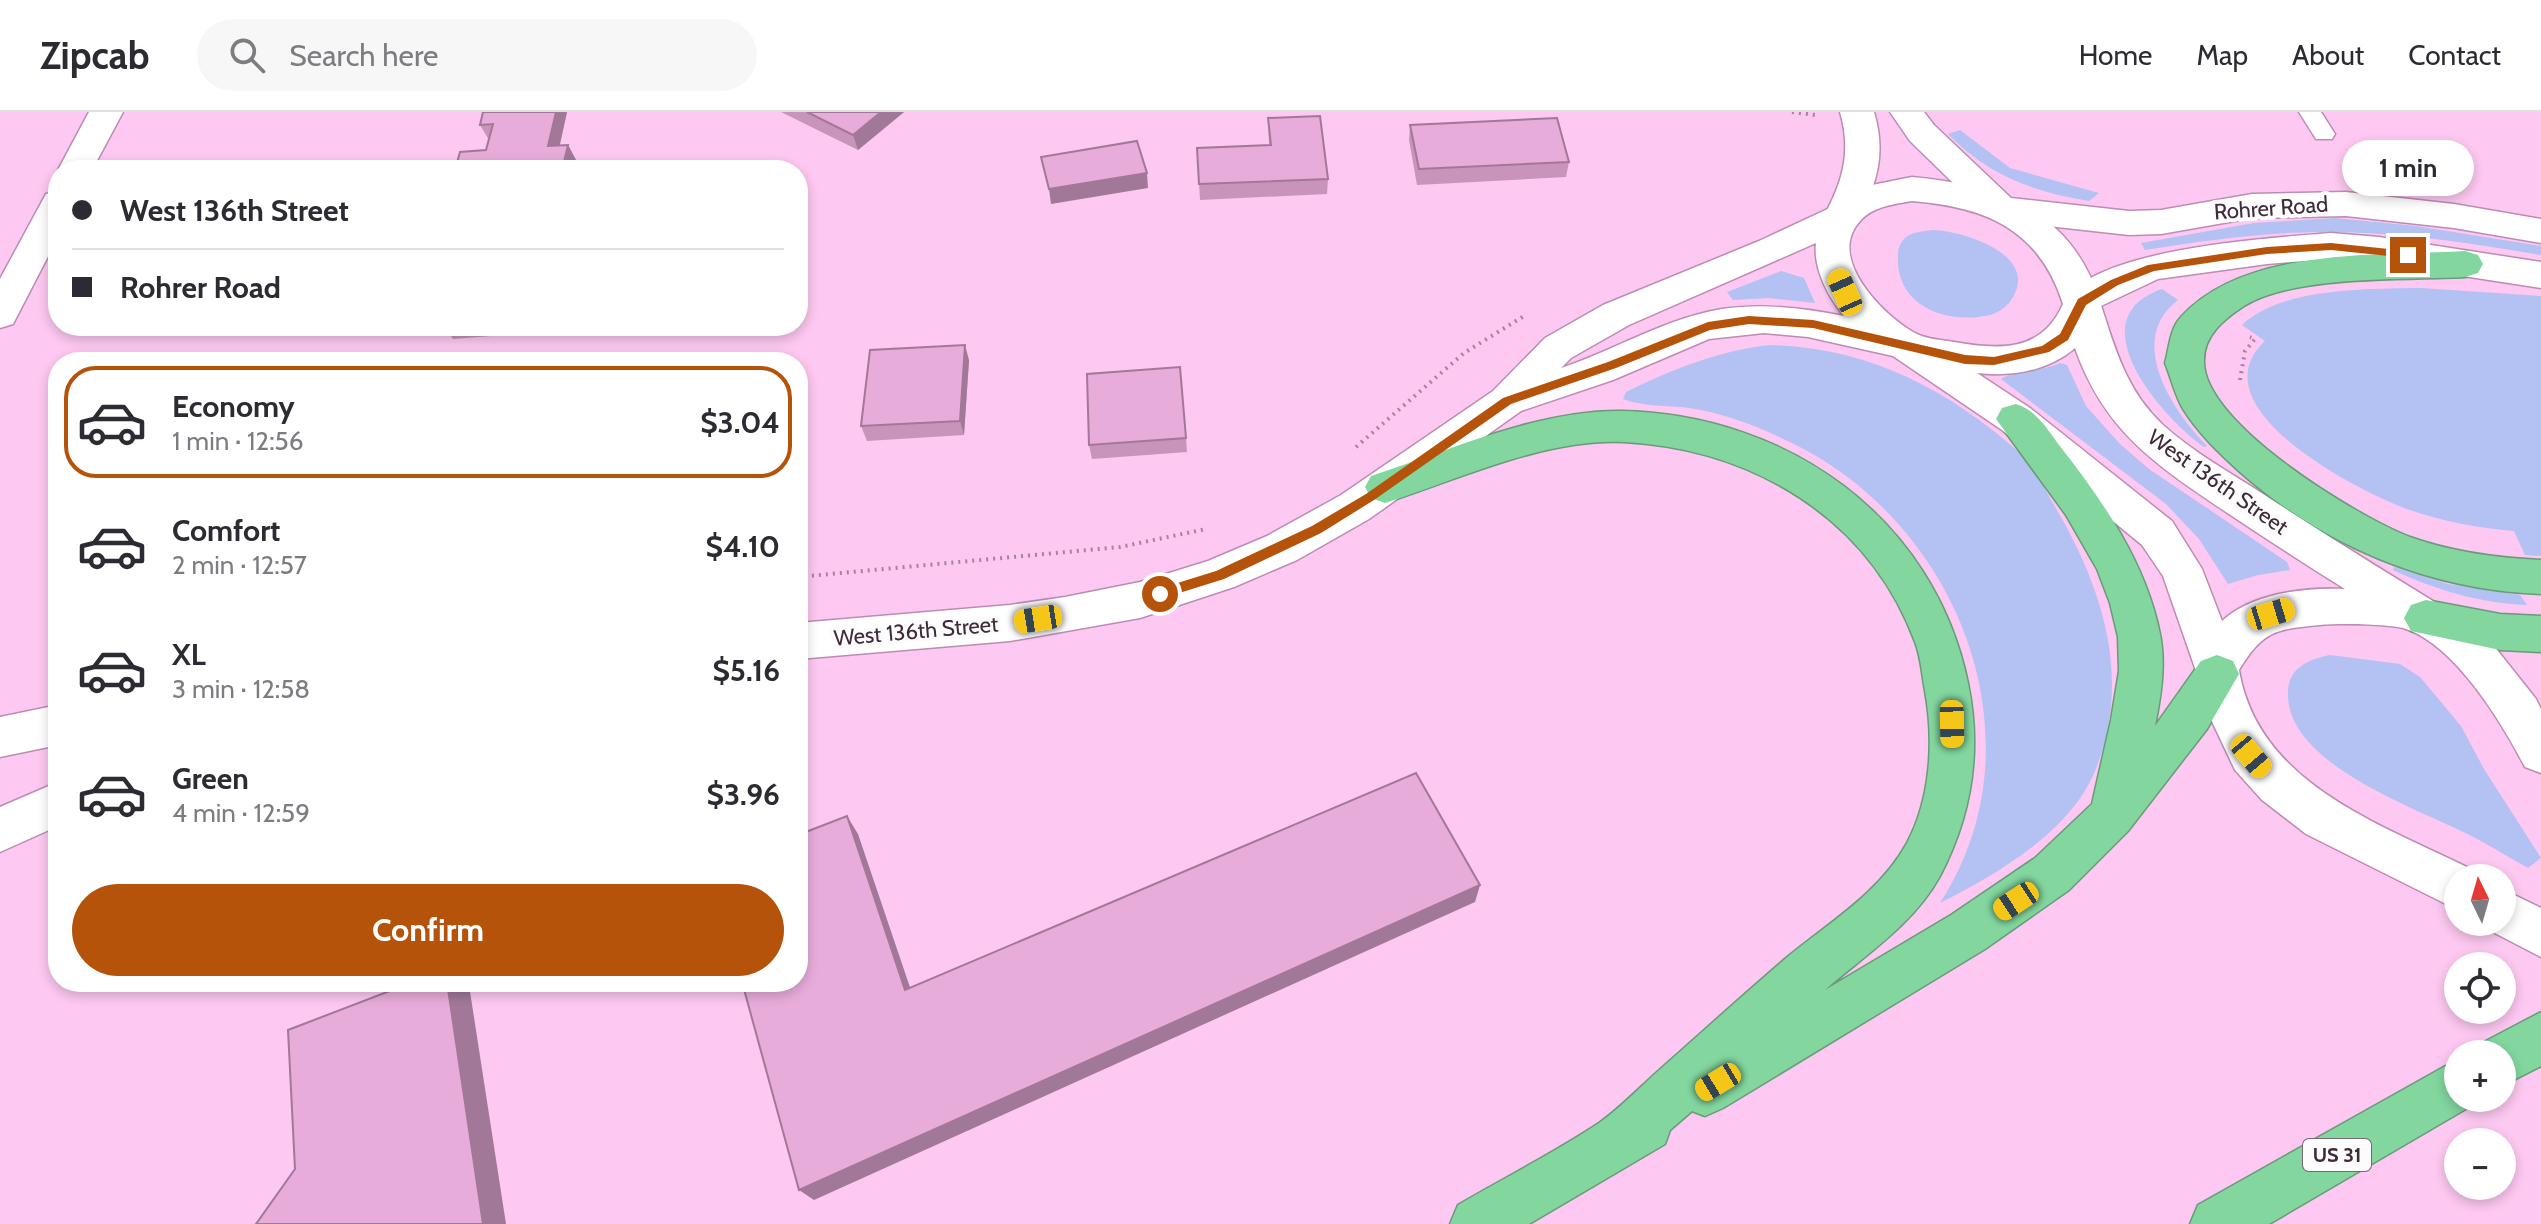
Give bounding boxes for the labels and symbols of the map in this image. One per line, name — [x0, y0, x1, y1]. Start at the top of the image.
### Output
callout: 1 min — [2342, 139, 2474, 195]
street label: Rohrer Road — [2213, 191, 2329, 225]
route end — [2390, 237, 2426, 273]
car — [1824, 265, 1866, 319]
street label: West 136th Street — [2143, 424, 2294, 541]
route start — [1142, 576, 1178, 612]
car — [2245, 596, 2297, 632]
car — [1012, 603, 1064, 635]
street label: West 136th Street — [833, 610, 1000, 652]
car — [1940, 700, 1964, 748]
car — [2226, 730, 2276, 782]
north arrow — [2444, 864, 2516, 936]
car — [1989, 878, 2043, 924]
car — [1691, 1059, 1745, 1105]
road number: US 31 — [2303, 1139, 2371, 1171]

